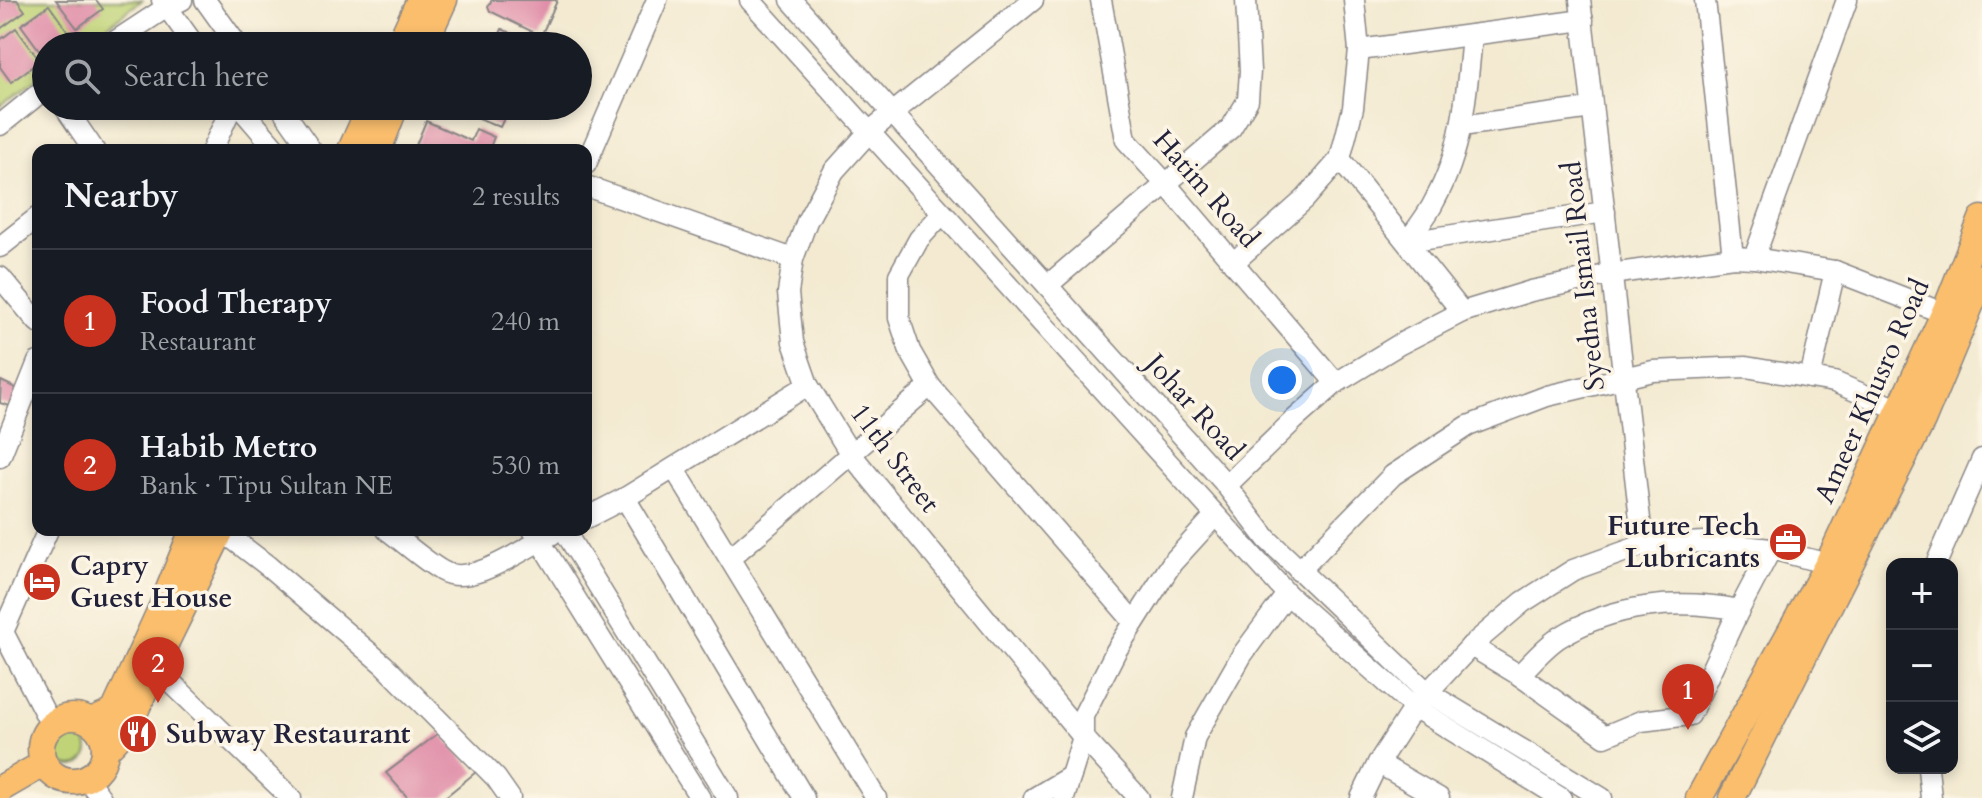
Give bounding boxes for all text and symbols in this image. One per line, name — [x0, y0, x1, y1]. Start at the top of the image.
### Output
search box — [32, 32, 592, 120]
icon: search — [60, 54, 104, 98]
text: Search here — [124, 56, 269, 97]
street label: Hatim Road — [1144, 122, 1268, 256]
street label: Syedna Ismail Road — [1552, 159, 1614, 393]
text: Nearby — [64, 173, 179, 219]
text: 2 results — [472, 179, 560, 214]
street label: Ameer Khusro Road — [1805, 273, 1939, 509]
text: Food Therapy — [140, 283, 332, 324]
text: 1 — [83, 304, 97, 339]
text: 240 m — [491, 304, 560, 339]
text: Restaurant — [140, 324, 256, 359]
street label: Johar Road — [1134, 343, 1253, 469]
your location — [1262, 360, 1302, 400]
street label: 11th Street — [841, 396, 949, 521]
text: Habib Metro — [140, 427, 317, 468]
text: 2 — [83, 448, 97, 483]
text: 530 m — [491, 448, 560, 483]
text: Bank · Tipu Sultan NE — [140, 468, 393, 503]
place label: Future Tech Lubricants — [1607, 507, 1761, 577]
office icon: Future Tech Lubricants — [1767, 521, 1809, 563]
place label: Capry Guest House — [70, 547, 232, 617]
map controls — [1886, 558, 1958, 774]
button: + — [1886, 558, 1958, 630]
hotel icon: Capry Guest House — [21, 561, 63, 603]
button: − — [1886, 630, 1958, 702]
pin: 2 — [132, 637, 184, 703]
pin: 1 — [1662, 664, 1714, 730]
button: layers — [1886, 702, 1958, 774]
restaurant icon: Subway Restaurant — [117, 713, 159, 755]
place label: Subway Restaurant — [166, 715, 411, 753]

